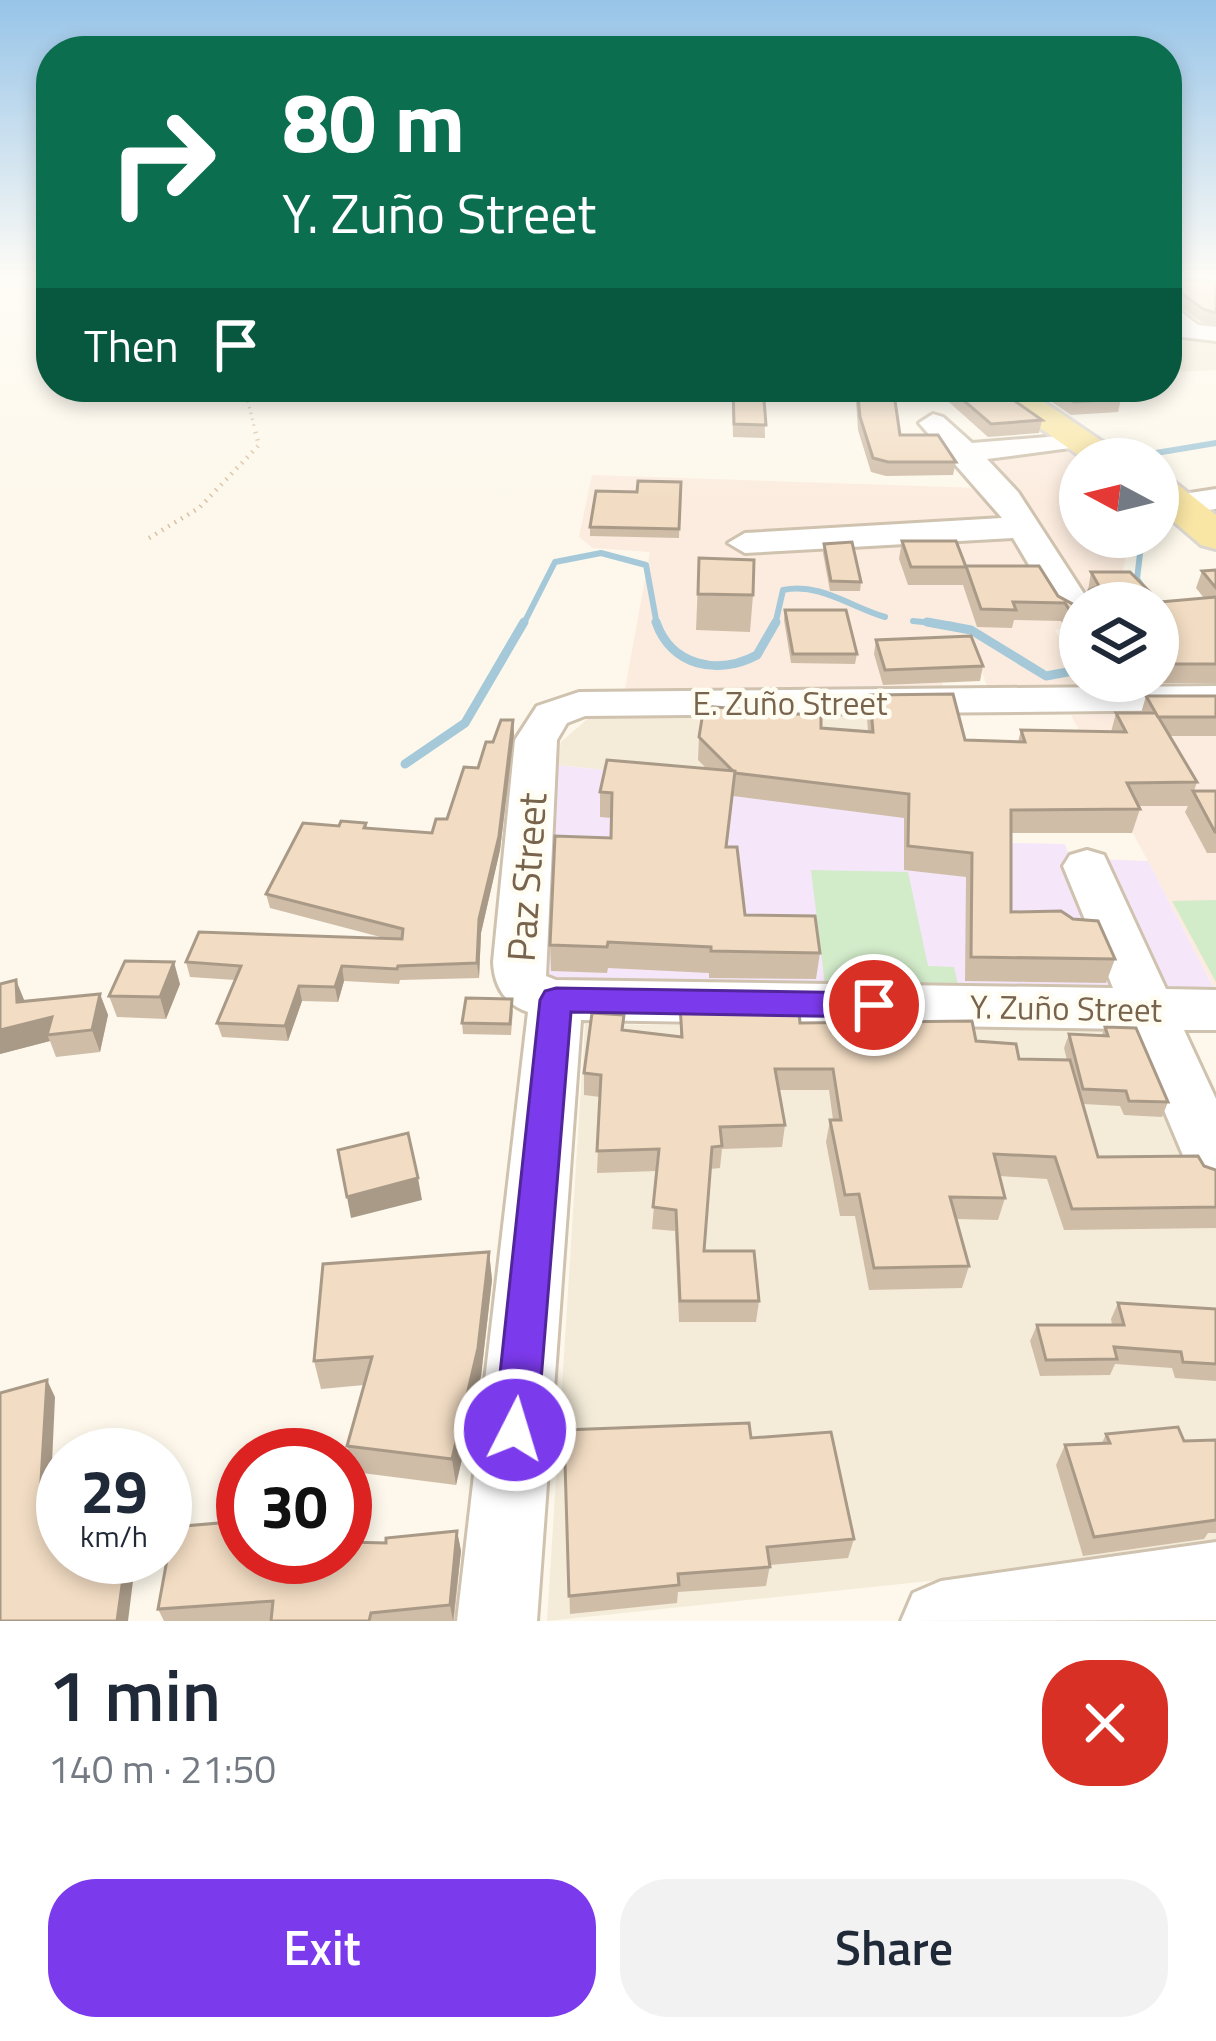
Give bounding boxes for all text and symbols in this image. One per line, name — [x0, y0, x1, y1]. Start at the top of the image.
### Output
text: 80 m — [282, 57, 465, 185]
icon: right — [84, 84, 240, 240]
text: Y. Zuño Street — [282, 172, 596, 254]
text: Then — [84, 311, 179, 379]
icon: arrive — [203, 312, 269, 378]
north arrow — [1059, 438, 1179, 558]
map controls — [1059, 438, 1179, 702]
button: layers — [1059, 582, 1179, 702]
street label: E. Zuño Street — [693, 678, 888, 728]
street label: Paz Street — [491, 790, 561, 964]
pin — [823, 954, 925, 1056]
icon: arrive — [841, 972, 907, 1038]
street label: Y. Zuño Street — [970, 981, 1163, 1035]
position arrow — [452, 1367, 578, 1493]
speed limit sign: 30 — [216, 1428, 372, 1584]
text: 29 — [80, 1445, 148, 1536]
text: km/h — [80, 1513, 148, 1559]
text: 1 min — [48, 1639, 221, 1749]
button: close — [1042, 1660, 1168, 1786]
text: 140 m · 21:50 — [48, 1739, 276, 1798]
button: Exit — [48, 1879, 596, 2017]
button: Share — [620, 1879, 1168, 2017]

